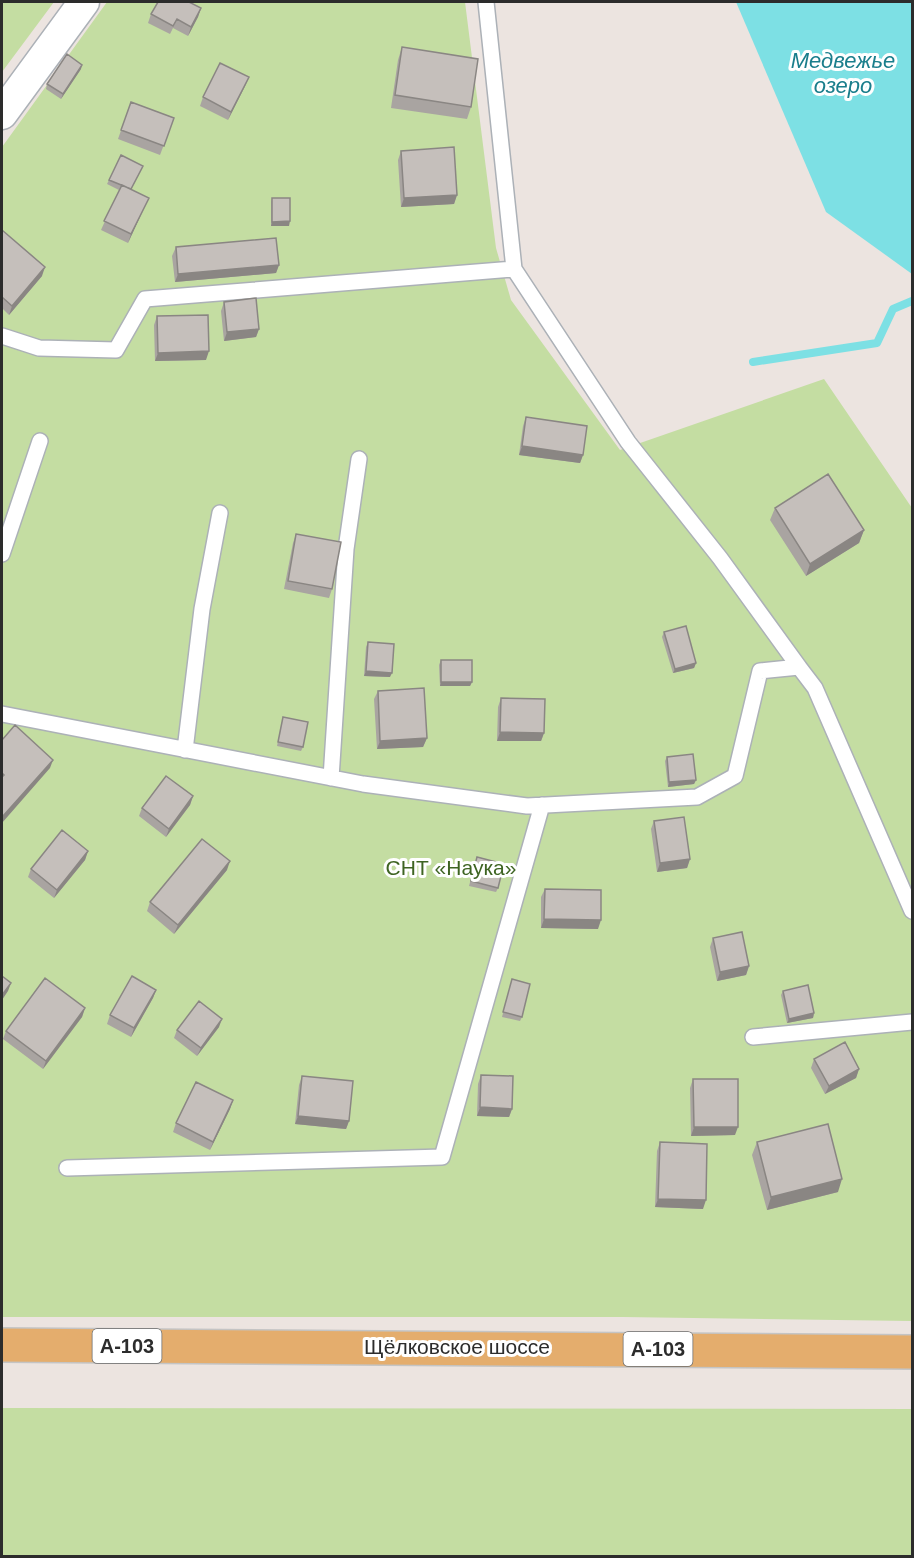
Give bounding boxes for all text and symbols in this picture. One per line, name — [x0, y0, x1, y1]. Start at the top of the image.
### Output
water label: Медвежье озеро — [791, 48, 895, 98]
park label: СНТ «Наука» — [386, 856, 516, 879]
road number: А-103 — [92, 1329, 162, 1363]
road number: А-103 — [624, 1332, 692, 1366]
street label: Щёлковское шоссе — [364, 1335, 550, 1358]

